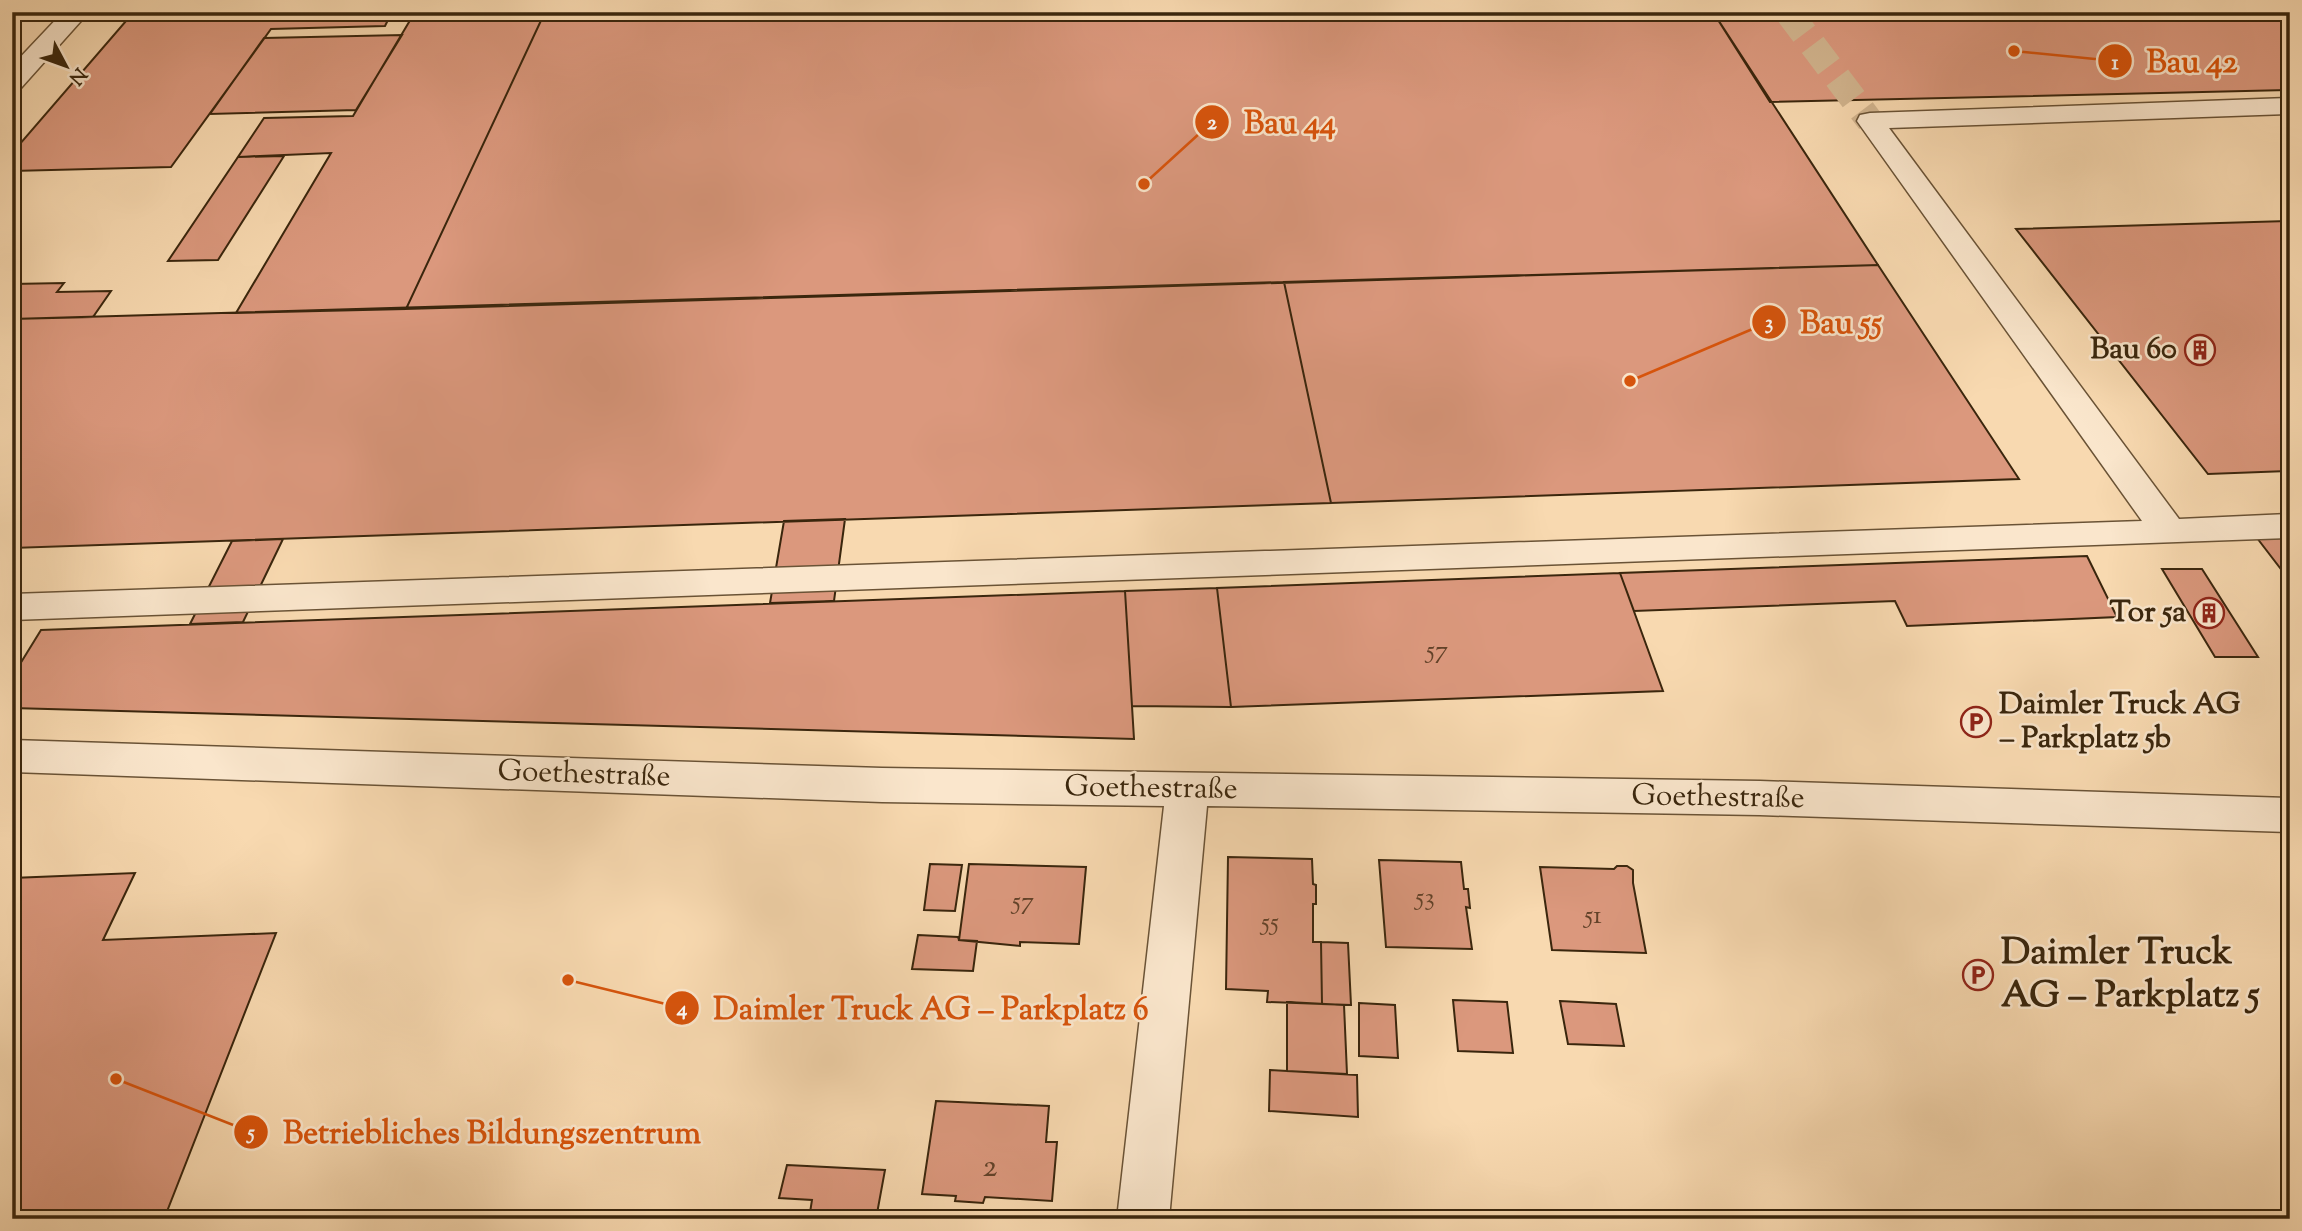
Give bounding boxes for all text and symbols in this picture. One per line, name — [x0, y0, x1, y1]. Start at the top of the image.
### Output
north arrow — [32, 32, 102, 102]
callout: Bau 42 — [2098, 35, 2252, 88]
text: Bau 42 — [2147, 41, 2237, 87]
text: 1 — [2111, 49, 2119, 79]
text: N — [62, 61, 92, 90]
callout: Bau 44 — [1195, 95, 1350, 148]
text: Bau 44 — [1244, 102, 1336, 148]
text: 2 — [1207, 109, 1217, 139]
callout: Bau 55 — [1751, 295, 1896, 348]
text: Bau 55 — [1800, 302, 1882, 348]
text: 3 — [1765, 309, 1773, 339]
place label: Bau 60 — [2090, 329, 2177, 372]
building icon: Bau 60 — [2183, 333, 2217, 367]
place label: Tor 5a — [2109, 592, 2186, 635]
building icon: Tor 5a — [2192, 596, 2226, 630]
house number: 57 — [1424, 633, 1448, 670]
place label: Daimler Truck AG − Parkplatz 5b — [1999, 684, 2241, 761]
parking icon: Daimler Truck AG − Parkplatz 5b — [1959, 705, 1993, 739]
street label: Goethestraße — [497, 750, 671, 800]
street label: Goethestraße — [1064, 766, 1238, 812]
street label: Goethestraße — [1631, 775, 1805, 821]
house number: 53 — [1413, 880, 1435, 917]
house number: 57 — [1010, 884, 1034, 921]
house number: 51 — [1582, 898, 1602, 935]
house number: 55 — [1259, 905, 1279, 942]
place label: Daimler Truck AG − Parkplatz 5 — [2001, 927, 2260, 1024]
parking icon: Daimler Truck AG − Parkplatz 5 — [1961, 958, 1995, 992]
callout: Daimler Truck AG − Parkplatz 6 — [664, 981, 1163, 1034]
text: Daimler Truck AG − Parkplatz 6 — [713, 988, 1149, 1034]
text: 4 — [676, 995, 688, 1025]
callout: Betriebliches Bildungszentrum — [234, 1105, 715, 1158]
text: Betriebliches Bildungszentrum — [283, 1112, 701, 1158]
text: 5 — [245, 1119, 255, 1149]
house number: 2 — [983, 1145, 998, 1191]

